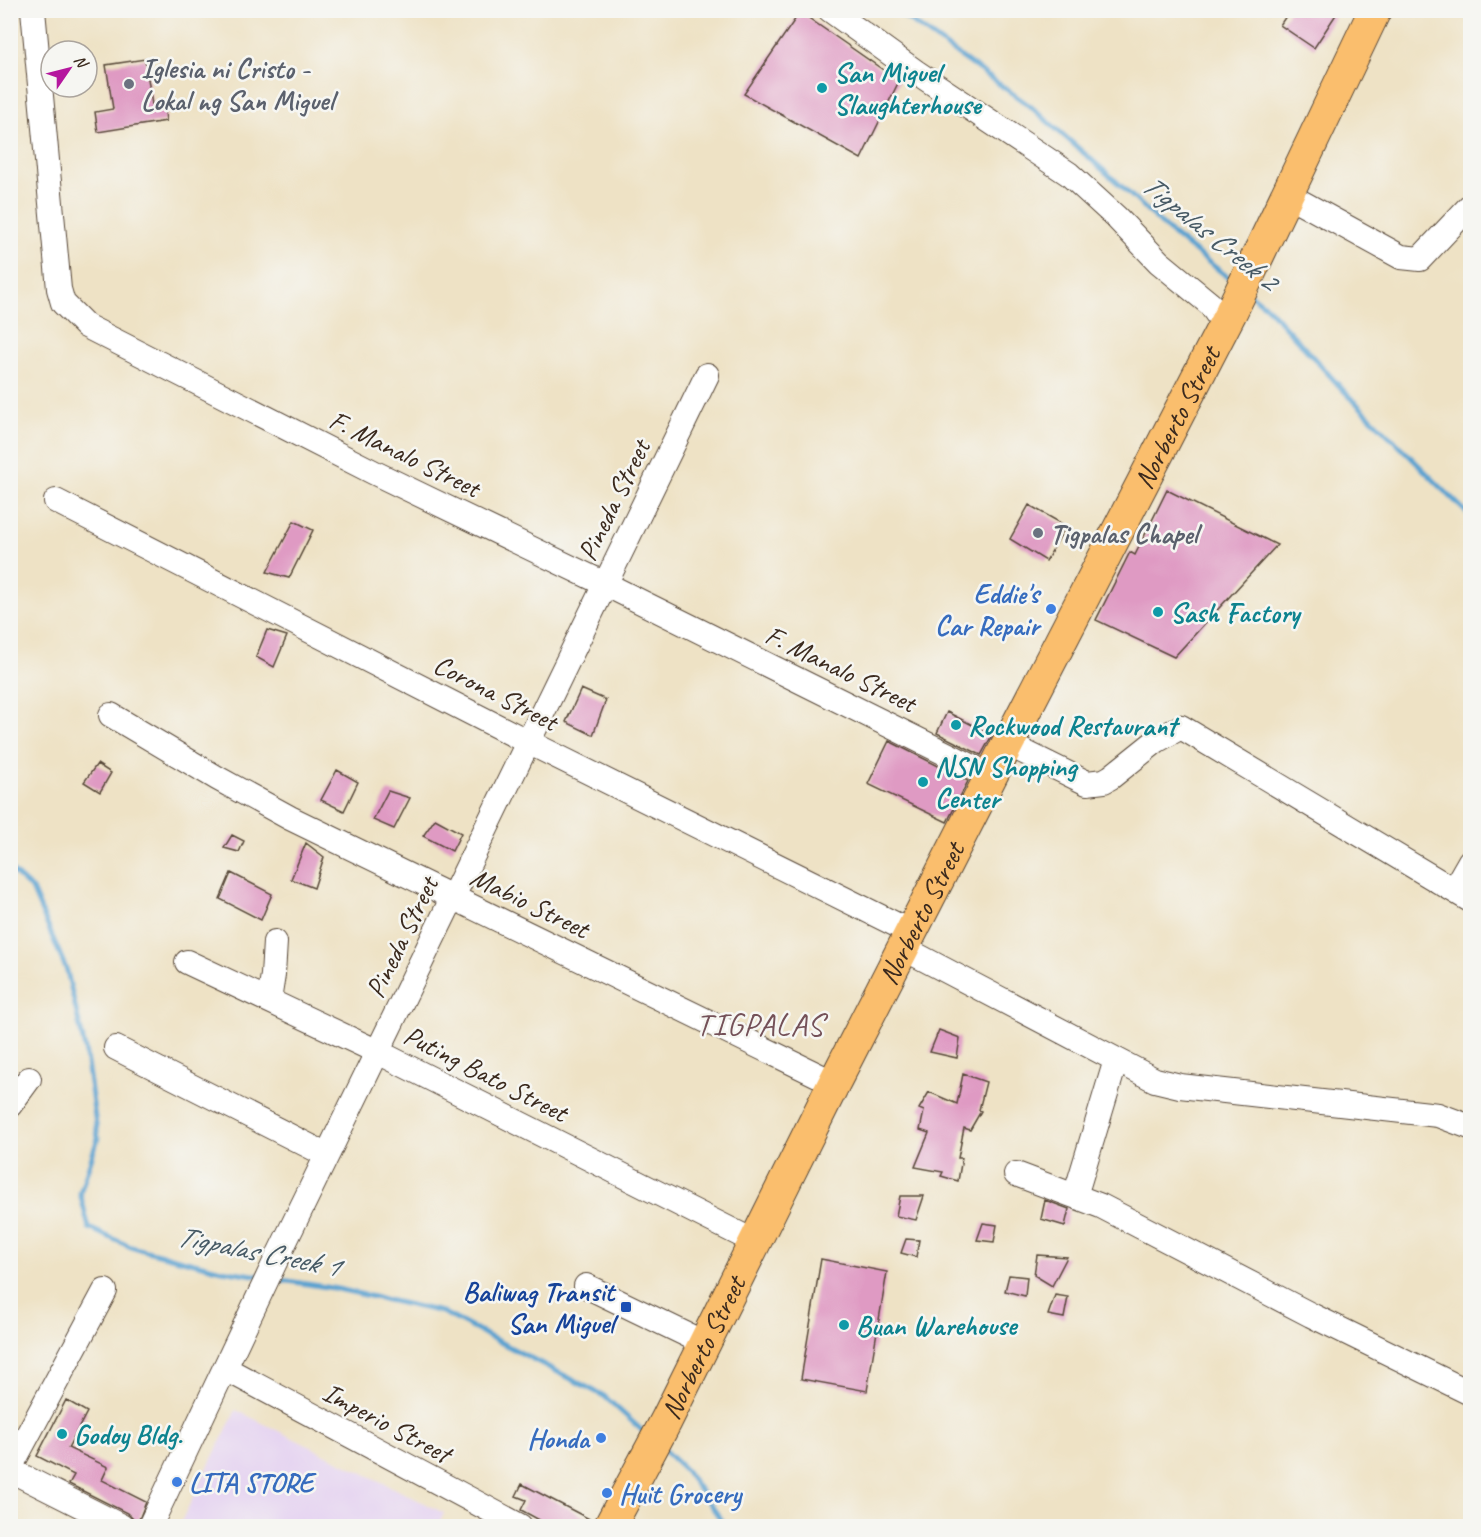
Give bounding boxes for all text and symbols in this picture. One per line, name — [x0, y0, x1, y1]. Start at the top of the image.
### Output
north arrow — [39, 39, 99, 99]
text: N — [69, 51, 93, 73]
place label: Iglesia ni Cristo - Lokal ng San Miguel — [141, 51, 339, 118]
place label: San Miguel Slaughterhouse — [834, 55, 983, 122]
marker: Iglesia ni Cristo - Lokal ng San Miguel — [122, 77, 136, 91]
marker: San Miguel Slaughterhouse — [815, 81, 829, 95]
water label: Tigpalas Creek 2 — [1134, 166, 1289, 301]
street label: Norberto Street — [1126, 339, 1229, 494]
street label: F. Manalo Street — [324, 402, 488, 506]
street label: Pineda Street — [569, 432, 659, 566]
place label: Tigpalas Chapel — [1050, 516, 1204, 551]
marker: Tigpalas Chapel — [1031, 526, 1045, 540]
place label: Eddie's Car Repair — [935, 576, 1042, 643]
place label: Sash Factory — [1170, 595, 1303, 630]
marker: Eddie's Car Repair — [1044, 602, 1058, 616]
marker: Sash Factory — [1151, 605, 1165, 619]
street label: F. Manalo Street — [760, 617, 924, 721]
street label: Corona Street — [428, 646, 566, 740]
place label: Rockwood Restaurant — [968, 708, 1181, 743]
marker: Rockwood Restaurant — [949, 718, 963, 732]
place label: NSN Shopping Center — [935, 749, 1079, 816]
marker: NSN Shopping Center — [916, 775, 930, 789]
street label: Norberto Street — [870, 834, 973, 990]
street label: Mabio Street — [465, 859, 597, 947]
street label: Pineda Street — [357, 869, 447, 1003]
district label: TIGPALAS — [696, 1004, 829, 1045]
street label: Puting Bato Street — [398, 1017, 576, 1131]
water label: Tigpalas Creek 1 — [174, 1217, 348, 1286]
street label: Norberto Street — [653, 1268, 754, 1425]
place label: Baliwag Transit San Miguel — [463, 1274, 619, 1341]
marker: Baliwag Transit San Miguel — [619, 1300, 633, 1314]
place label: Buan Warehouse — [856, 1308, 1019, 1343]
marker: Buan Warehouse — [837, 1318, 851, 1332]
street label: Imperio Street — [317, 1374, 460, 1472]
place label: Godoy Bldg. — [74, 1417, 183, 1453]
place label: Honda — [527, 1421, 592, 1456]
marker: Godoy Bldg. — [55, 1427, 69, 1441]
marker: Honda — [594, 1431, 608, 1445]
place label: LITA STORE — [189, 1465, 317, 1500]
marker: LITA STORE — [170, 1475, 184, 1489]
place label: Huit Grocery — [619, 1476, 744, 1512]
marker: Huit Grocery — [600, 1486, 614, 1500]

